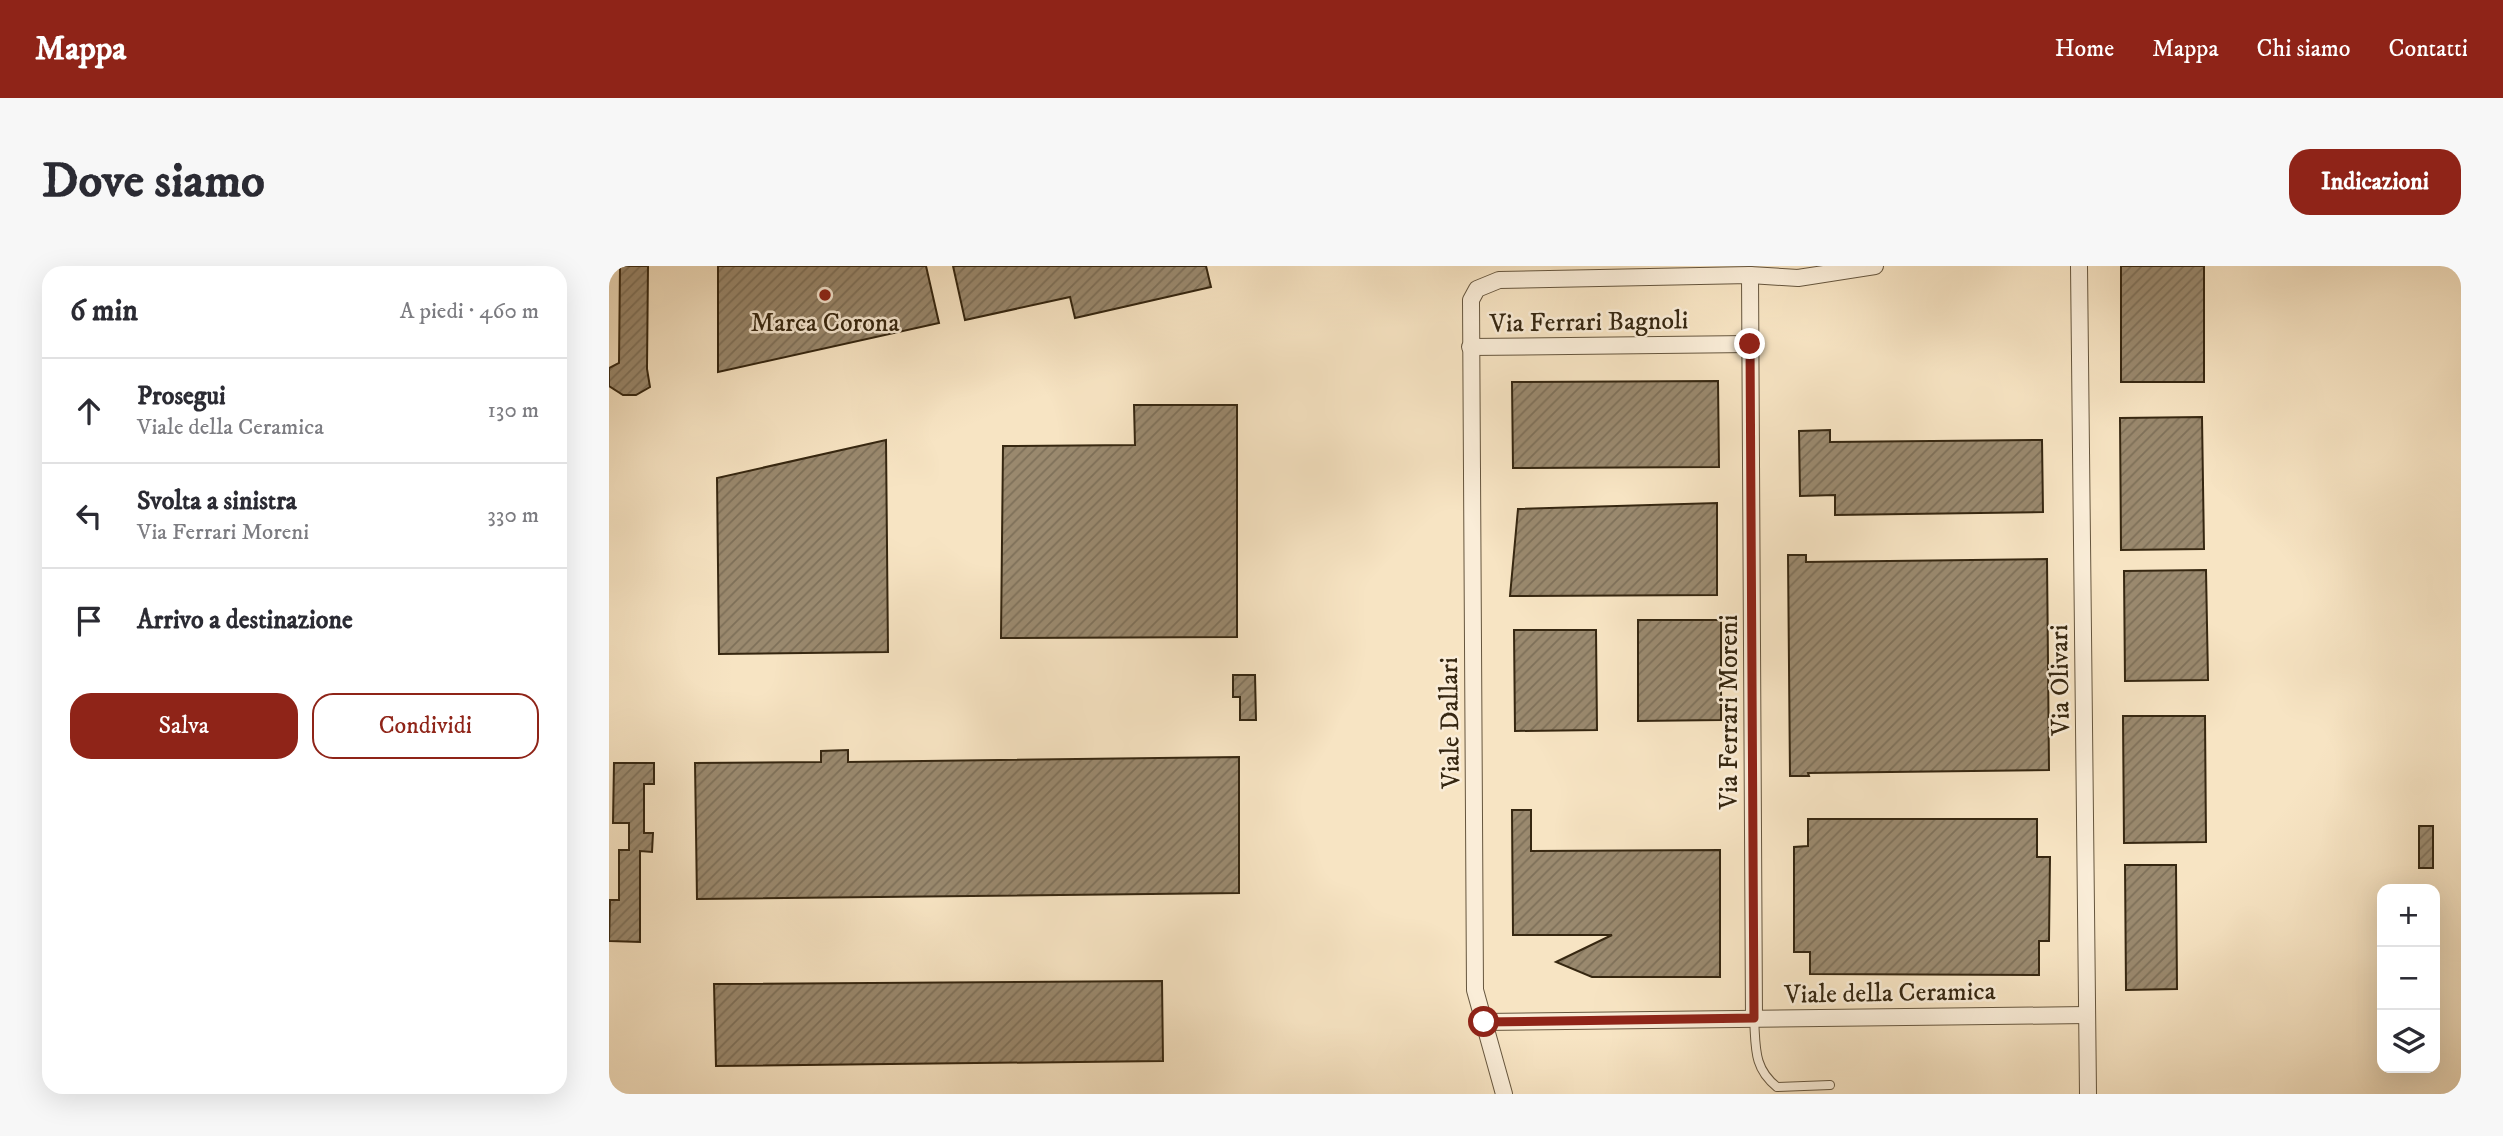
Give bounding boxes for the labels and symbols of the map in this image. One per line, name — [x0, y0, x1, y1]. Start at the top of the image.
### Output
marker: Marca Corona — [817, 287, 833, 303]
street label: Via Ferrari Bagnoli — [1488, 304, 1689, 341]
place label: Marca Corona — [750, 307, 900, 340]
route end — [1734, 328, 1765, 359]
street label: Via Ferrari Moreni — [1713, 615, 1746, 810]
street label: Via Olivari — [2043, 624, 2078, 737]
street label: Viale Dallari — [1433, 657, 1468, 790]
street label: Viale della Ceramica — [1783, 975, 1996, 1012]
route start — [1468, 1006, 1499, 1037]

